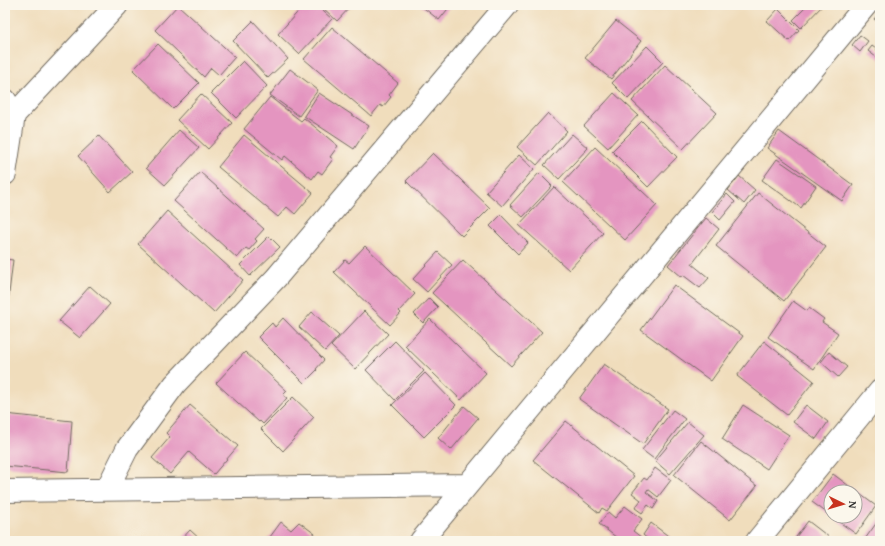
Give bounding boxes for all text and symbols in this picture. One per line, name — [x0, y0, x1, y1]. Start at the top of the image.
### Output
north arrow — [823, 484, 863, 524]
text: N — [845, 501, 861, 510]

